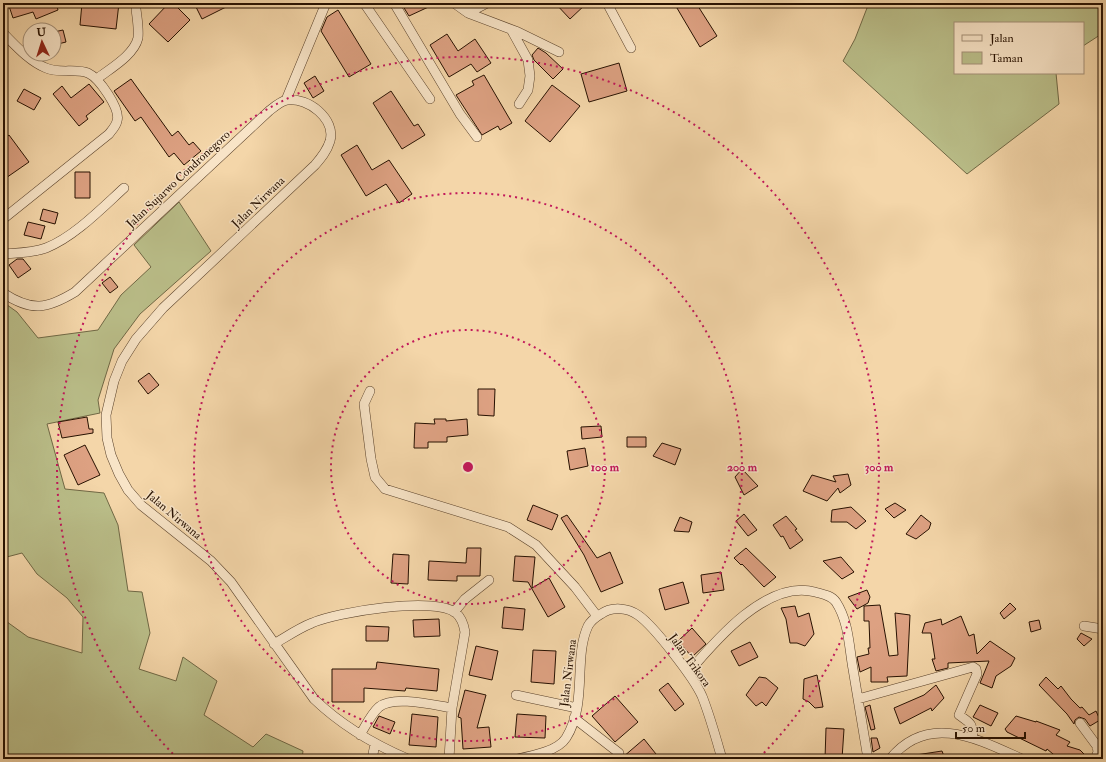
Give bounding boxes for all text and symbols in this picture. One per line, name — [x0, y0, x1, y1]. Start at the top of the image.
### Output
north arrow — [22, 22, 62, 62]
legend — [954, 22, 1084, 74]
text: U — [36, 26, 47, 39]
text: Jalan — [989, 31, 1014, 46]
text: Taman — [990, 51, 1023, 66]
street label: Jalan Sujarwo Condronegoro — [122, 127, 234, 232]
street label: Jalan Nirwana — [228, 173, 289, 232]
centre of rings — [461, 460, 475, 474]
text: 100 m — [591, 460, 620, 475]
text: 200 m — [727, 460, 758, 475]
text: 300 m — [865, 460, 894, 475]
street label: Jalan Nirwana — [142, 487, 205, 544]
street label: Jalan Trikora — [665, 630, 715, 691]
street label: Jalan Nirwana — [557, 637, 580, 709]
scale bar — [956, 714, 1025, 740]
text: 50 m — [962, 721, 986, 736]

